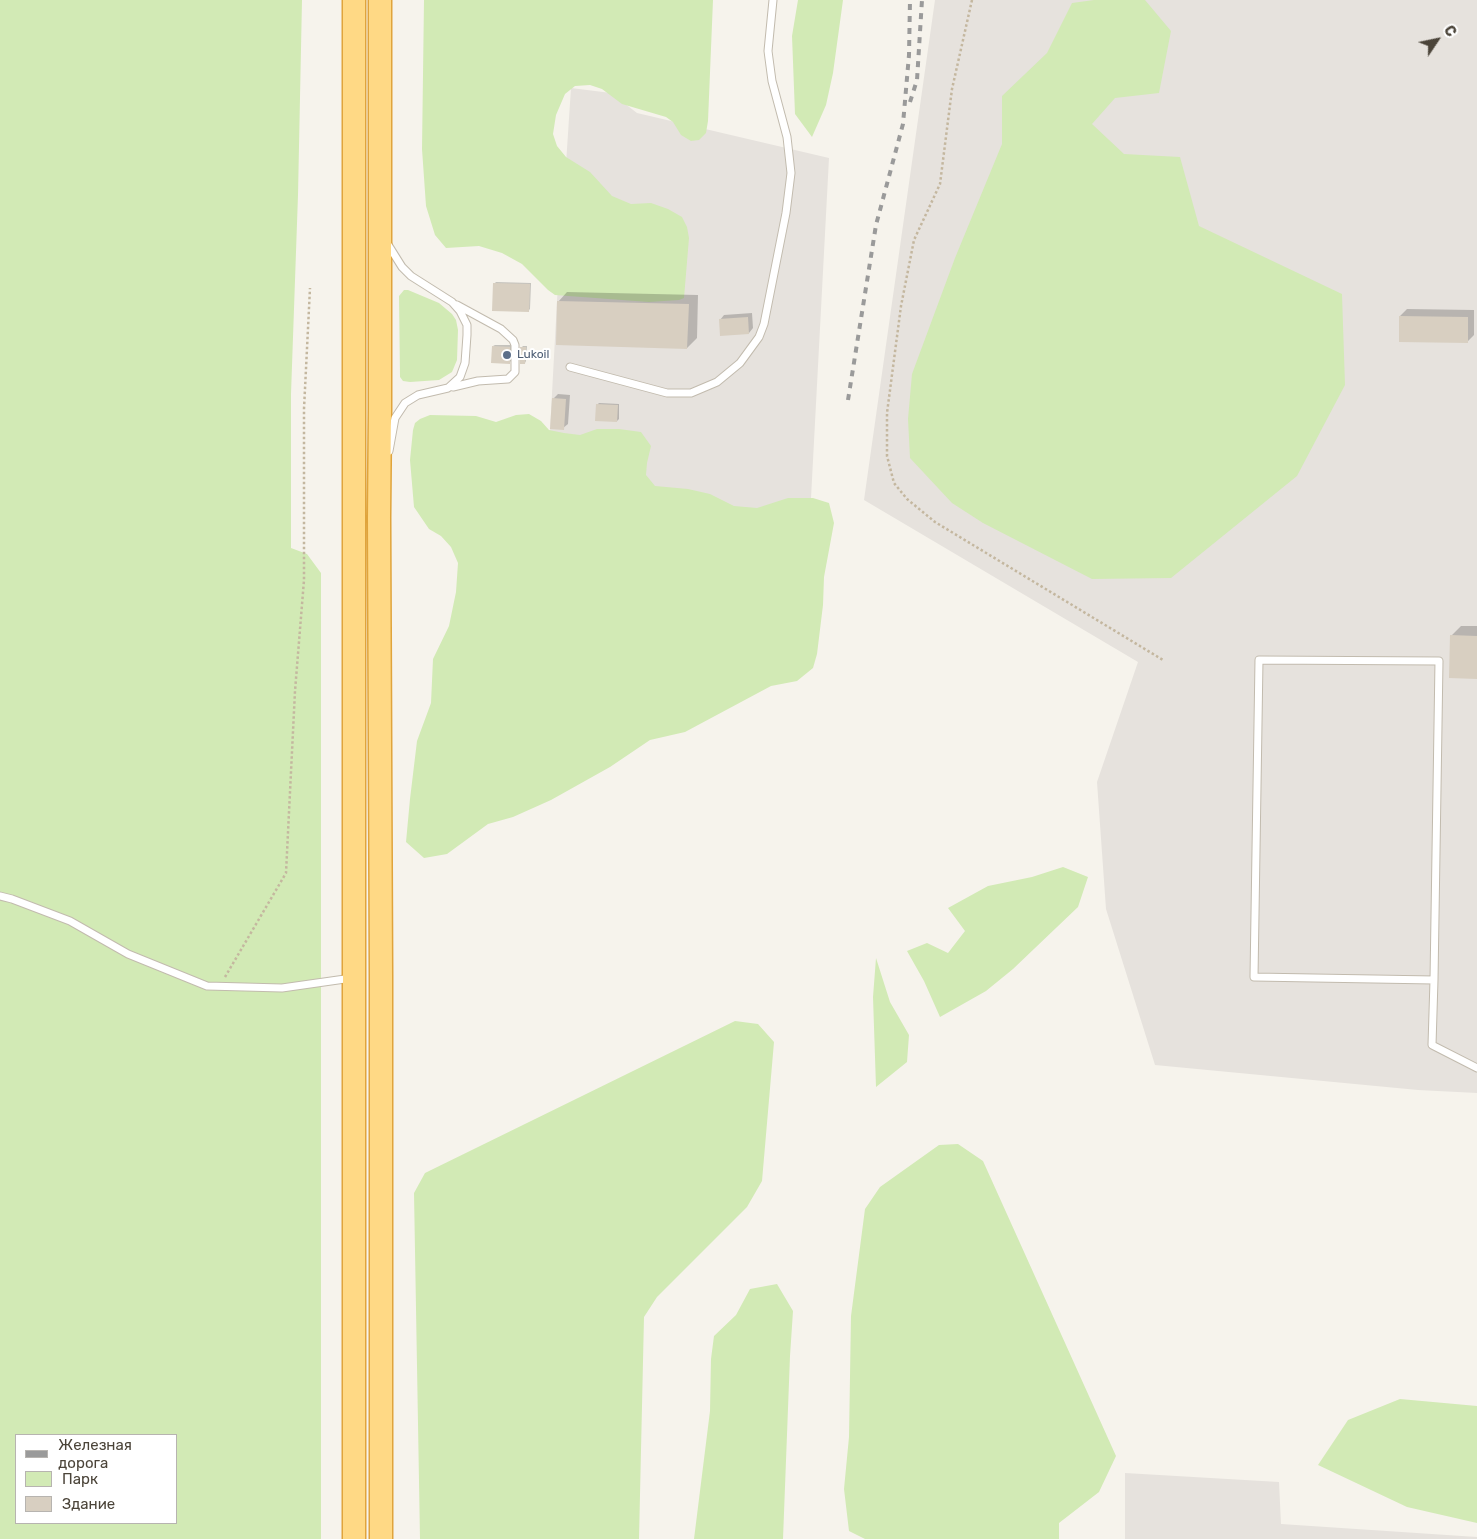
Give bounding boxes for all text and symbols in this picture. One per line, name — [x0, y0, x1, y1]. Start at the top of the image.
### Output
north arrow — [1412, 15, 1462, 65]
text: С — [1440, 22, 1460, 40]
place label: Lukoil — [517, 348, 549, 362]
marker: Lukoil — [501, 349, 513, 361]
legend — [15, 1434, 178, 1524]
text: Железная дорога — [58, 1436, 132, 1472]
text: Парк — [62, 1470, 98, 1488]
text: Здание — [62, 1495, 115, 1513]

